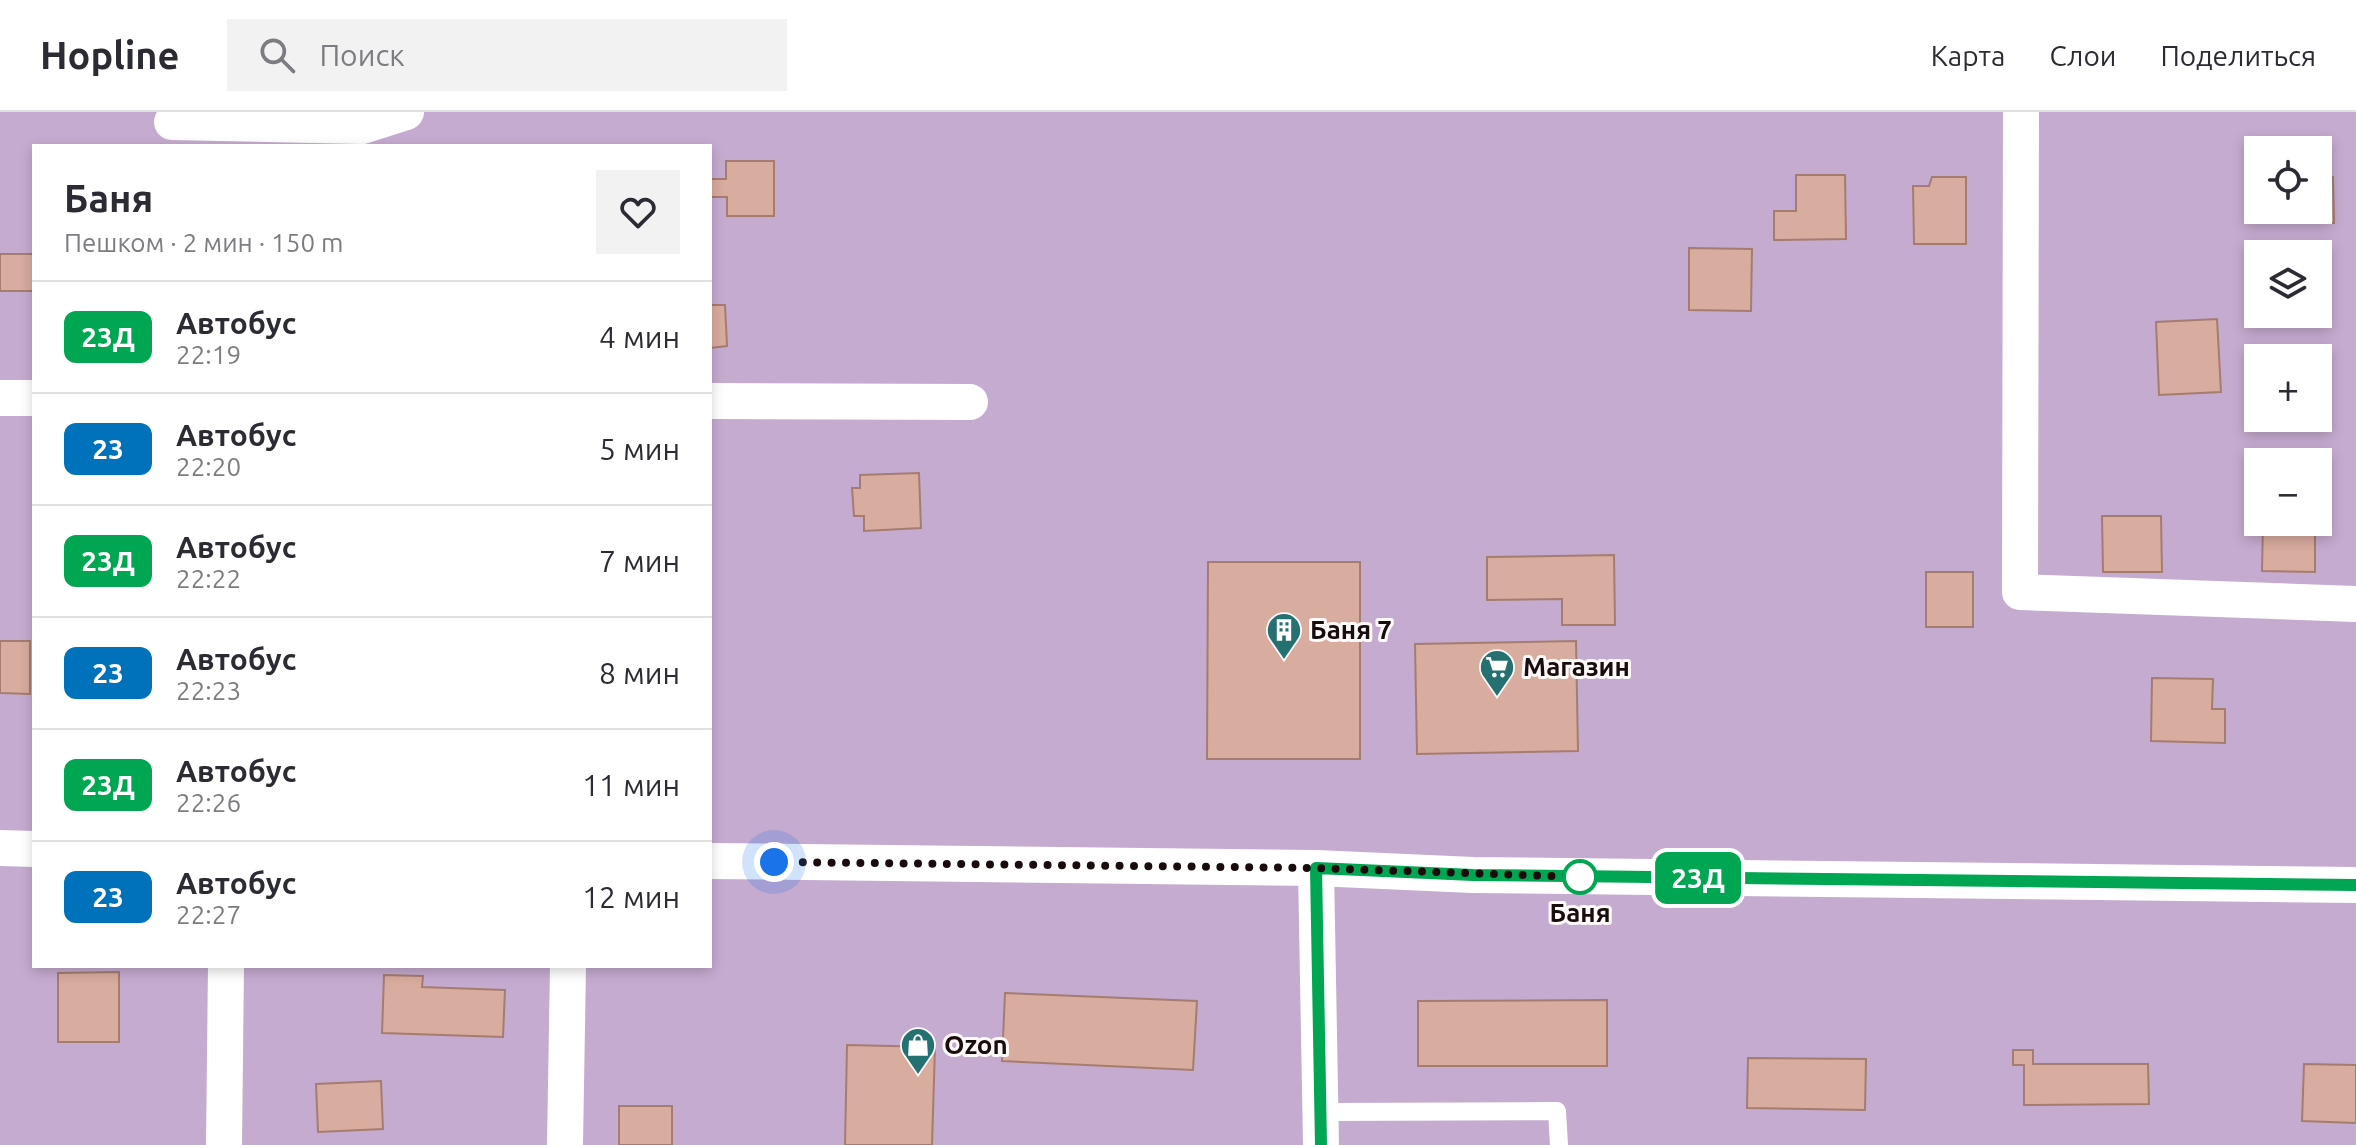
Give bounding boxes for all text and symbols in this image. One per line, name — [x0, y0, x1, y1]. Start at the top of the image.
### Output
search box — [227, 19, 787, 91]
icon: search — [255, 33, 299, 77]
text: Hopline — [40, 34, 179, 76]
text: Поиск — [319, 38, 405, 72]
text: Карта — [1931, 40, 2005, 71]
text: Слои — [2049, 40, 2116, 71]
text: Поделиться — [2160, 40, 2316, 71]
map controls — [2244, 136, 2332, 536]
button: locate — [2244, 136, 2332, 224]
button: heart — [596, 170, 680, 254]
text: Баня — [64, 177, 153, 219]
text: Пешком · 2 мин · 150 m — [64, 228, 343, 257]
button: layers — [2244, 240, 2332, 328]
text: Автобус — [176, 306, 296, 340]
text: 4 мин — [599, 320, 680, 354]
text: 23Д — [81, 321, 135, 352]
text: 22:19 — [176, 340, 241, 369]
button: + — [2244, 344, 2332, 432]
text: Автобус — [176, 418, 296, 452]
text: 5 мин — [599, 432, 680, 466]
text: 23 — [92, 433, 124, 464]
button: − — [2244, 448, 2332, 536]
text: 22:20 — [176, 452, 241, 481]
text: Автобус — [176, 530, 296, 564]
text: 7 мин — [599, 544, 680, 578]
text: 23Д — [81, 545, 135, 576]
text: 22:22 — [176, 564, 241, 593]
building icon: Баня 7 — [1265, 611, 1303, 661]
place label: Баня 7 — [1310, 615, 1392, 644]
text: Автобус — [176, 642, 296, 676]
supermarket icon: Магазин — [1478, 648, 1516, 698]
place label: Магазин — [1523, 652, 1630, 681]
text: 8 мин — [599, 656, 680, 690]
text: 23 — [92, 657, 124, 688]
text: 22:23 — [176, 676, 241, 705]
text: Автобус — [176, 754, 296, 788]
text: 11 мин — [582, 768, 680, 802]
text: 23Д — [81, 769, 135, 800]
text: 22:26 — [176, 788, 241, 817]
your location — [754, 842, 794, 882]
line badge: 23Д — [1652, 852, 1744, 904]
marker: Баня — [1563, 860, 1597, 894]
text: 23Д — [1671, 862, 1725, 893]
text: Автобус — [176, 866, 296, 900]
text: 12 мин — [582, 880, 680, 914]
text: 23 — [92, 881, 124, 912]
place label: Баня — [1549, 898, 1611, 927]
text: 22:27 — [176, 900, 241, 929]
shop icon: Ozon — [899, 1026, 937, 1076]
place label: Ozon — [944, 1030, 1008, 1059]

